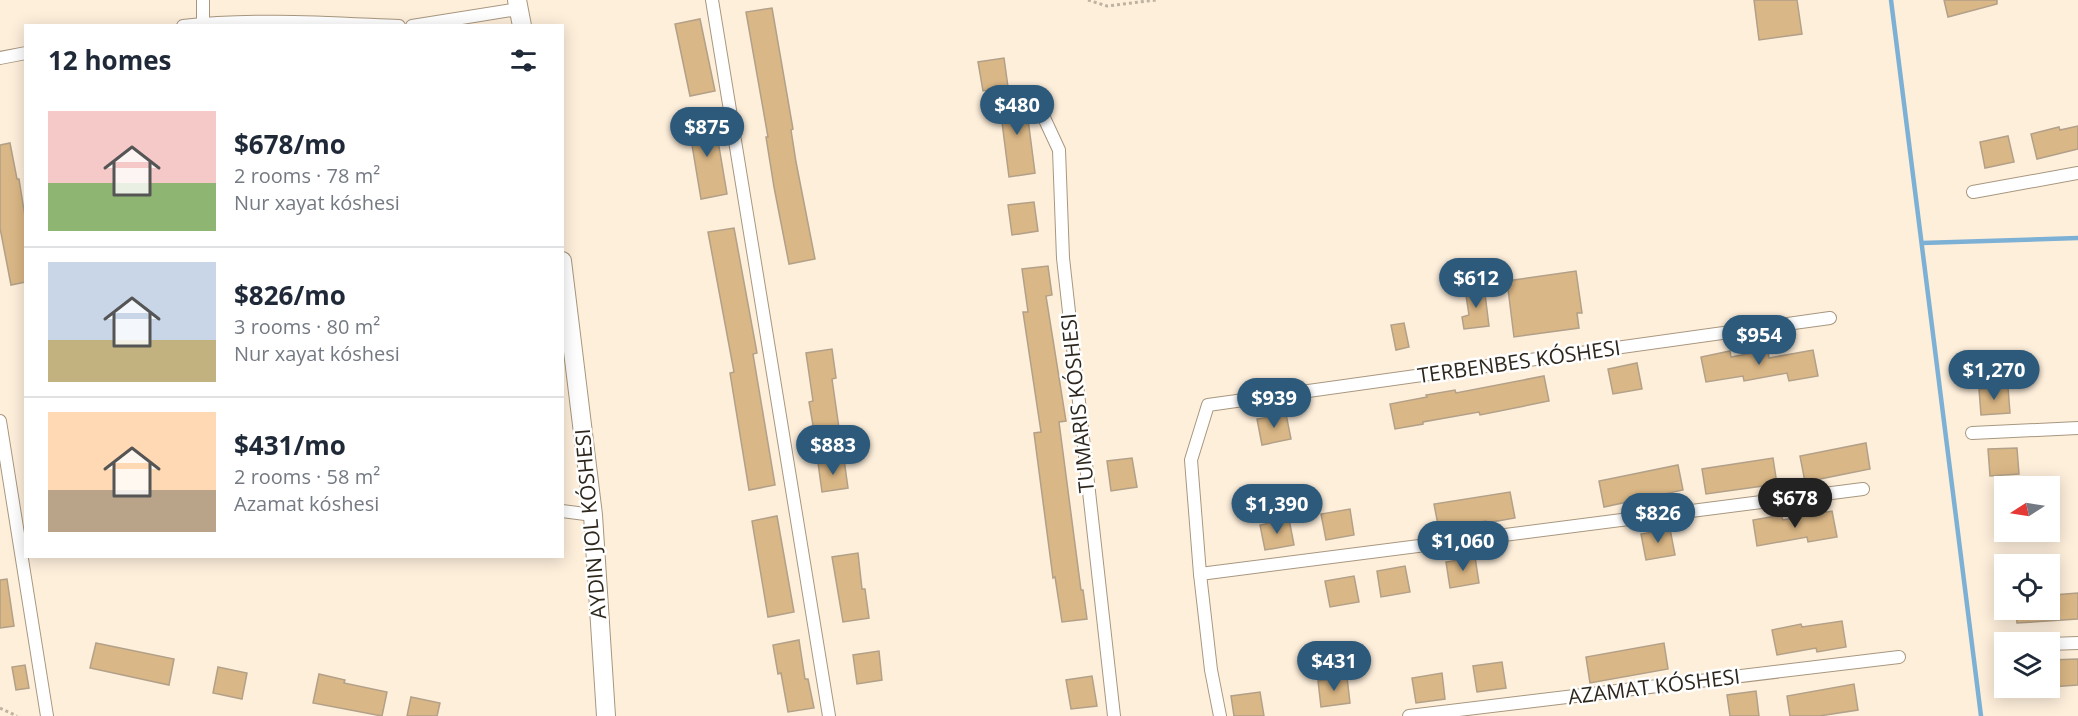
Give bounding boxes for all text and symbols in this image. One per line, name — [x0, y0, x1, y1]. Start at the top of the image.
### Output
text: 12 homes — [48, 42, 172, 78]
icon: filters — [507, 44, 540, 77]
pin: $480 — [981, 85, 1053, 136]
text: $480 — [994, 91, 1040, 118]
pin: $875 — [671, 107, 743, 158]
text: $875 — [684, 113, 730, 140]
text: $678/mo — [234, 126, 346, 162]
icon: home — [96, 135, 168, 207]
text: 2 rooms · 78 m² — [234, 162, 380, 189]
text: Nur xayat kóshesi — [234, 189, 400, 216]
pin: $612 — [1440, 258, 1512, 309]
text: $612 — [1453, 264, 1499, 291]
text: $826/mo — [234, 277, 346, 313]
icon: home — [96, 286, 168, 358]
street label: TUMARIS KÓSHESI — [1054, 312, 1100, 494]
text: 3 rooms · 80 m² — [234, 313, 380, 340]
pin: $954 — [1723, 315, 1795, 366]
text: $954 — [1736, 321, 1782, 348]
street label: TERBENBES KÓSHESI — [1416, 333, 1622, 389]
text: Nur xayat kóshesi — [234, 340, 400, 367]
pin: $1,270 — [1945, 350, 2043, 401]
text: $1,270 — [1963, 356, 2025, 383]
pin: $939 — [1238, 378, 1310, 429]
text: $939 — [1251, 384, 1297, 411]
pin: $883 — [797, 425, 869, 476]
text: $431/mo — [234, 427, 346, 463]
street label: AYDIN JOL KÓSHESI — [568, 428, 612, 620]
text: $883 — [810, 431, 856, 458]
icon: home — [96, 436, 168, 508]
text: 2 rooms · 58 m² — [234, 463, 380, 490]
north arrow — [1994, 476, 2060, 542]
map controls — [1994, 476, 2060, 698]
pin: $678 — [1759, 478, 1831, 529]
pin: $1,390 — [1228, 484, 1326, 535]
text: $678 — [1772, 484, 1818, 511]
text: Azamat kóshesi — [234, 490, 379, 517]
text: $1,390 — [1246, 490, 1308, 517]
pin: $826 — [1622, 493, 1694, 544]
text: $826 — [1635, 499, 1681, 526]
pin: $1,060 — [1414, 521, 1512, 572]
text: $1,060 — [1432, 527, 1494, 554]
button: locate — [1994, 554, 2060, 620]
button: layers — [1994, 632, 2060, 698]
pin: $431 — [1298, 641, 1370, 692]
text: $431 — [1311, 647, 1357, 674]
street label: AZAMAT KÓSHESI — [1566, 662, 1741, 710]

